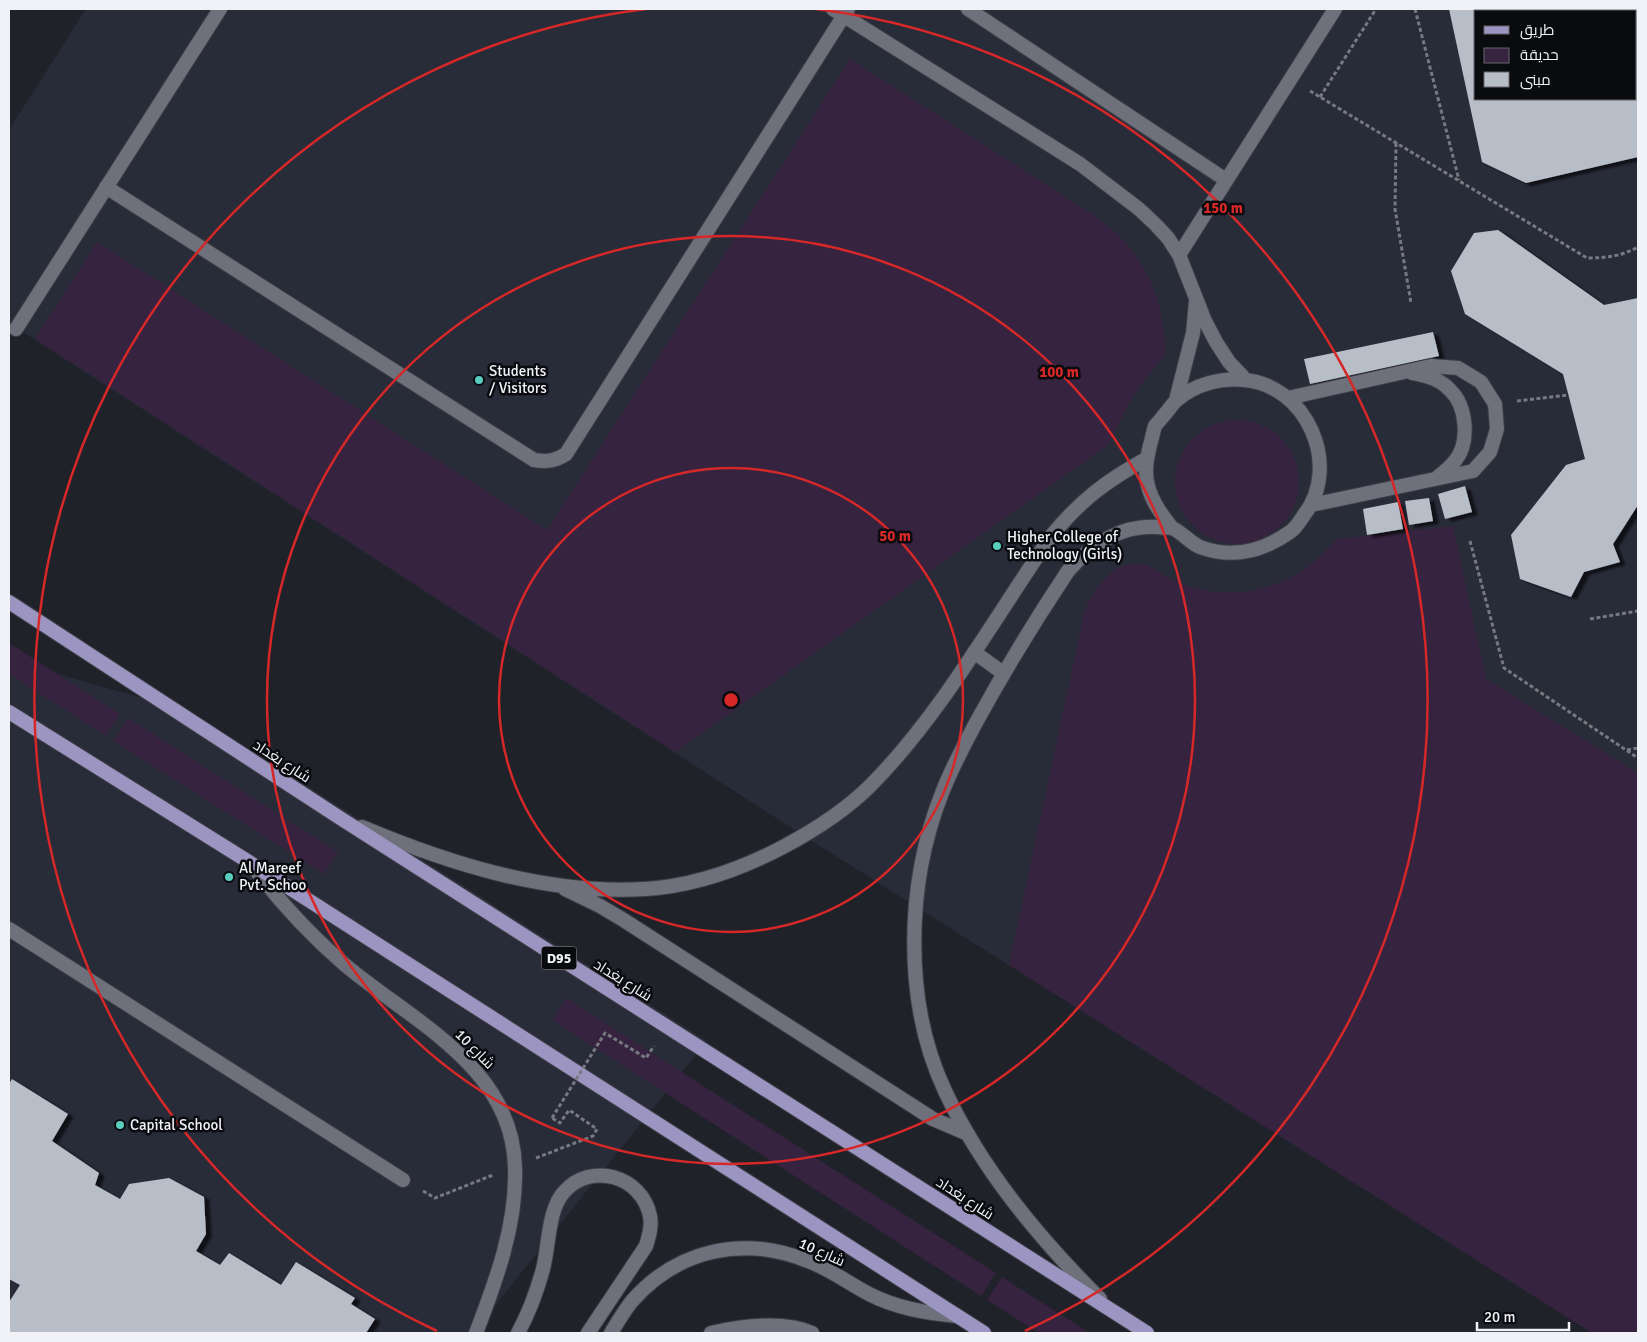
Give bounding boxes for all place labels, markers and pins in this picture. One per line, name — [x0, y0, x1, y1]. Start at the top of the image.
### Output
place label: Students / Visitors — [489, 362, 547, 397]
marker: Students / Visitors — [473, 374, 485, 386]
place label: Higher College of Technology (Girls) — [1007, 528, 1122, 563]
marker: Higher College of Technology (Girls) — [991, 540, 1003, 552]
centre of rings — [722, 691, 740, 709]
place label: Al Mareef Pvt. Schoo — [239, 859, 307, 894]
marker: Al Mareef Pvt. Schoo — [223, 871, 235, 883]
place label: Capital School — [130, 1116, 223, 1134]
marker: Capital School — [114, 1119, 126, 1131]

